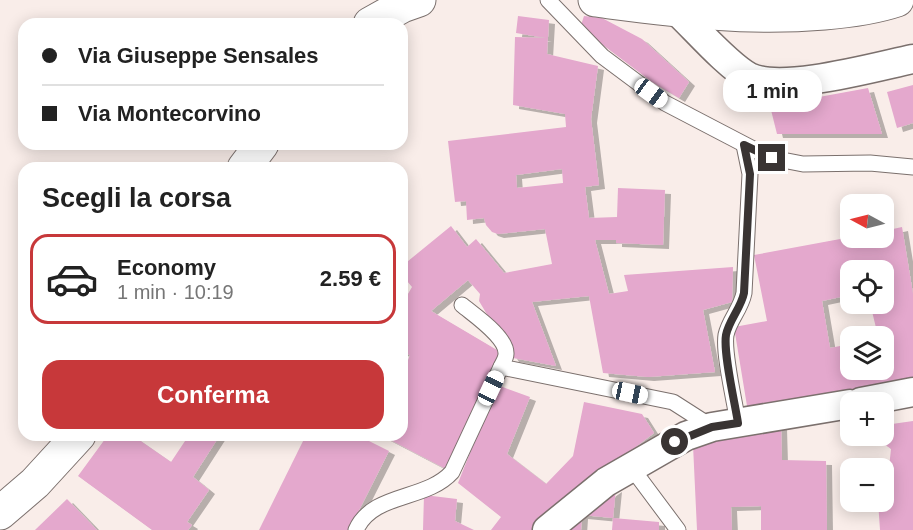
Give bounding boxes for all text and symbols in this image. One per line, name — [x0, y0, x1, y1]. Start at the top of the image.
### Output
text: Via Giuseppe Sensales — [78, 43, 319, 68]
callout: 1 min — [722, 71, 822, 113]
car — [631, 75, 671, 111]
text: 1 min — [746, 80, 799, 102]
text: Via Montecorvino — [78, 101, 261, 126]
route end — [758, 144, 785, 171]
text: Scegli la corsa — [42, 183, 231, 213]
north arrow — [840, 194, 894, 248]
map controls — [840, 194, 894, 512]
icon: car — [45, 252, 99, 306]
text: Economy — [117, 255, 216, 280]
button: locate — [840, 260, 894, 314]
text: 2.59 € — [320, 266, 381, 291]
text: 1 min · 10:19 — [117, 281, 234, 303]
button: layers — [840, 326, 894, 380]
button: Conferma — [42, 360, 384, 429]
car — [475, 368, 507, 408]
car — [611, 380, 649, 406]
button: + — [840, 392, 894, 446]
route start — [661, 428, 688, 455]
button: − — [840, 458, 894, 512]

